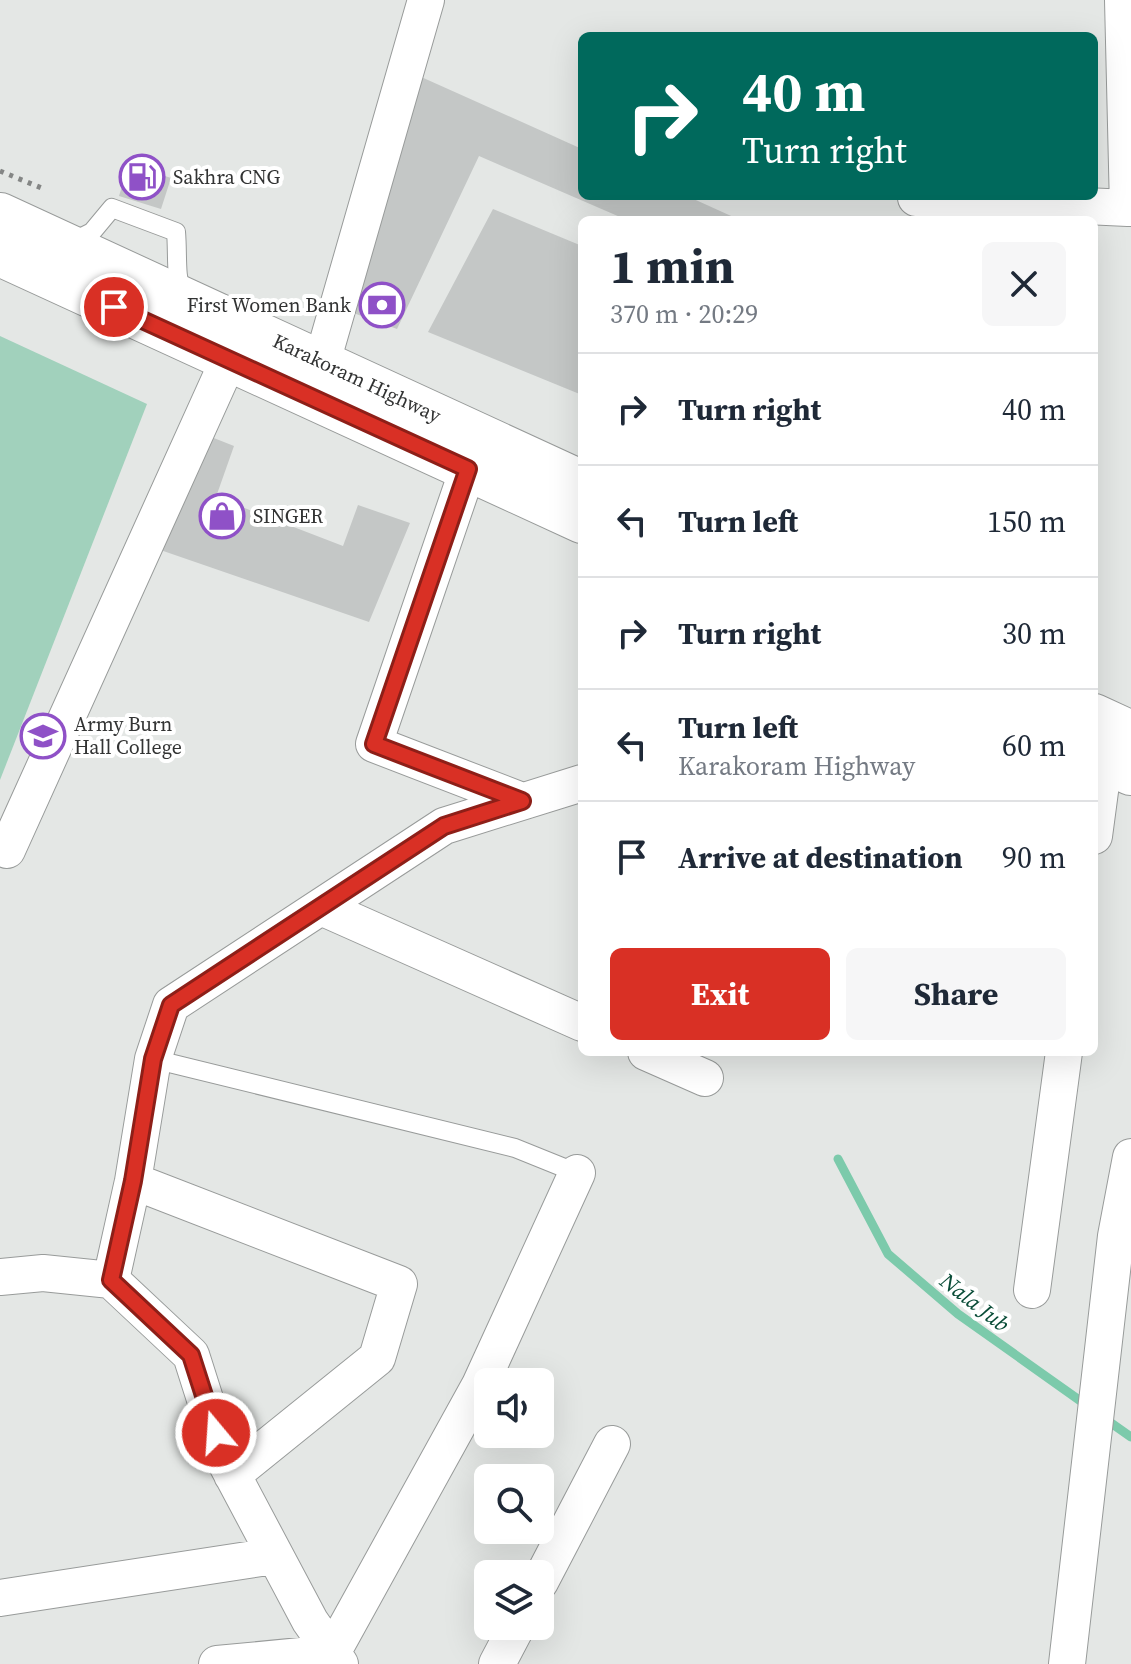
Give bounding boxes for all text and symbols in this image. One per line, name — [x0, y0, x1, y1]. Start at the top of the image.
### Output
text: 40 m — [742, 53, 865, 130]
icon: right — [610, 64, 714, 168]
text: Turn right — [742, 126, 907, 175]
fuel station icon: Sakhra CNG — [118, 153, 166, 201]
place label: Sakhra CNG — [173, 163, 280, 191]
text: 1 min — [610, 233, 735, 299]
button: close — [982, 242, 1066, 326]
pin — [80, 273, 148, 341]
bank icon: First Women Bank — [358, 281, 406, 329]
icon: arrive — [92, 285, 136, 329]
place label: First Women Bank — [187, 291, 351, 319]
text: 370 m · 20:29 — [610, 296, 758, 332]
street label: Karakoram Highway — [268, 327, 446, 430]
icon: right — [610, 387, 654, 431]
text: Turn right — [678, 389, 821, 430]
text: 40 m — [1002, 389, 1066, 430]
shop icon: SINGER — [198, 492, 246, 540]
icon: left — [610, 499, 654, 543]
text: Turn left — [678, 501, 798, 542]
text: 150 m — [987, 501, 1066, 542]
place label: SINGER — [253, 502, 323, 530]
icon: right — [610, 611, 654, 655]
text: Turn right — [678, 613, 821, 654]
text: 30 m — [1002, 613, 1066, 654]
text: Turn left — [678, 707, 798, 748]
place label: Army Burn Hall College — [74, 710, 182, 761]
school or university icon: Army Burn Hall College — [19, 712, 67, 760]
icon: left — [610, 723, 654, 767]
text: 60 m — [1002, 725, 1066, 766]
text: Karakoram Highway — [678, 748, 915, 784]
icon: arrive — [610, 835, 654, 879]
text: Arrive at destination — [678, 837, 963, 878]
text: 90 m — [1002, 837, 1066, 878]
button: Exit — [610, 948, 830, 1040]
button: Share — [846, 948, 1066, 1040]
water label: Nala Jub — [933, 1265, 1016, 1339]
map controls — [474, 1368, 554, 1640]
button: sound — [474, 1368, 554, 1448]
position arrow — [174, 1391, 258, 1475]
button: search — [474, 1464, 554, 1544]
button: layers — [474, 1560, 554, 1640]

